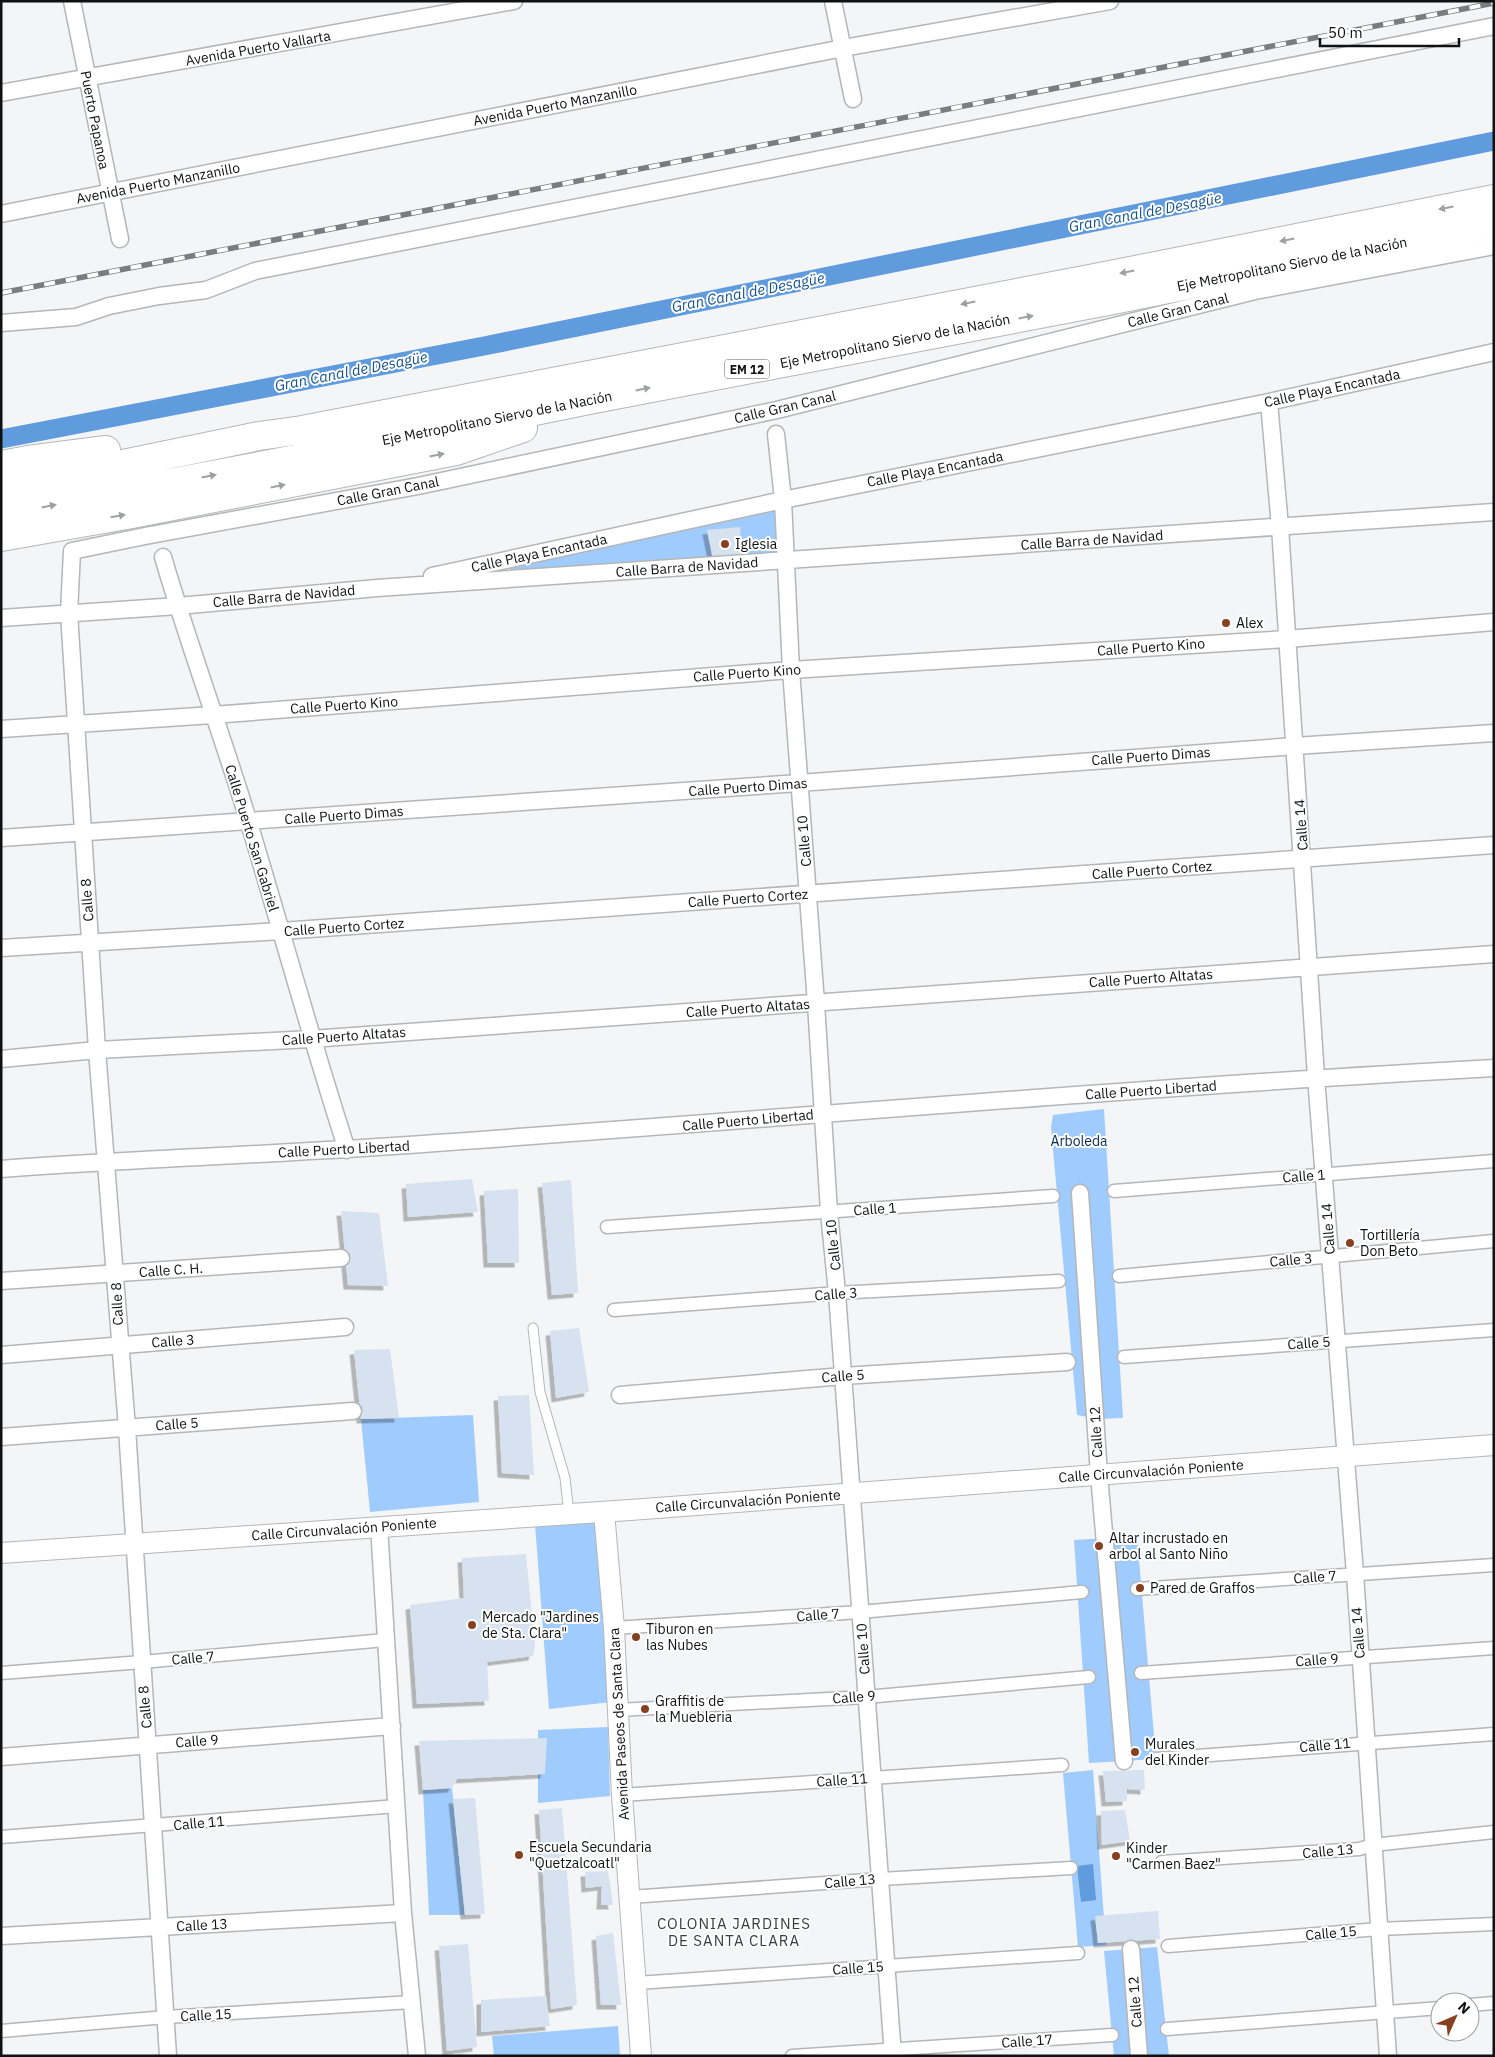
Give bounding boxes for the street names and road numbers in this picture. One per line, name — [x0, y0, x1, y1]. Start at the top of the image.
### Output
street label: Avenida Puerto Vallarta — [184, 26, 332, 70]
street label: Puerto Papanoa — [77, 69, 113, 171]
street label: Avenida Puerto Manzanillo — [472, 80, 639, 130]
street label: Avenida Puerto Manzanillo — [75, 158, 242, 208]
street label: Eje Metropolitano Siervo de la Nación — [1175, 233, 1409, 295]
street label: Calle Gran Canal — [1126, 289, 1231, 331]
street label: Eje Metropolitano Siervo de la Nación — [778, 310, 1012, 372]
road number: EM 12 — [724, 359, 770, 378]
street label: Calle Playa Encantada — [1262, 365, 1402, 411]
street label: Eje Metropolitano Siervo de la Nación — [380, 387, 614, 449]
street label: Calle Gran Canal — [732, 387, 838, 427]
street label: Calle Playa Encantada — [865, 447, 1005, 491]
street label: Calle Gran Canal — [335, 472, 441, 510]
street label: Calle Barra de Navidad — [1020, 526, 1164, 554]
street label: Calle Playa Encantada — [469, 530, 609, 576]
street label: Calle Barra de Navidad — [615, 553, 759, 581]
street label: Calle Barra de Navidad — [212, 581, 356, 611]
street label: Calle Puerto Kino — [1096, 634, 1206, 660]
street label: Calle Puerto Kino — [692, 660, 802, 686]
street label: Calle Puerto Kino — [289, 692, 399, 718]
street label: Calle Puerto Dimas — [1091, 743, 1211, 769]
street label: Calle Puerto San Gabriel — [221, 763, 283, 914]
street label: Calle Puerto Dimas — [688, 774, 808, 800]
street label: Calle 14 — [1290, 799, 1312, 851]
street label: Calle Puerto Dimas — [284, 802, 404, 828]
street label: Calle 10 — [793, 815, 815, 867]
street label: Calle Puerto Cortez — [1091, 857, 1213, 883]
street label: Calle 8 — [77, 878, 97, 922]
street label: Calle Puerto Cortez — [687, 885, 809, 911]
street label: Calle Puerto Cortez — [283, 914, 405, 940]
street label: Calle Puerto Altatas — [1088, 965, 1214, 991]
street label: Calle Puerto Altatas — [685, 995, 811, 1021]
street label: Calle Puerto Altatas — [281, 1023, 407, 1049]
street label: Calle Puerto Libertad — [1085, 1076, 1217, 1104]
street label: Calle Puerto Libertad — [681, 1105, 815, 1135]
street label: Calle Puerto Libertad — [278, 1137, 410, 1161]
street label: Calle 1 — [1282, 1166, 1326, 1186]
street label: Calle 1 — [853, 1199, 897, 1219]
street label: Calle 14 — [1317, 1203, 1339, 1255]
street label: Calle 10 — [821, 1218, 845, 1272]
street label: Calle 3 — [1269, 1249, 1313, 1271]
street label: Calle C. H. — [138, 1259, 204, 1281]
street label: Calle 8 — [107, 1282, 127, 1326]
street label: Calle 3 — [814, 1284, 858, 1304]
street label: Calle 3 — [151, 1331, 195, 1351]
street label: Calle 5 — [1287, 1333, 1331, 1353]
street label: Calle 5 — [821, 1366, 865, 1386]
street label: Calle 12 — [1086, 1406, 1106, 1458]
street label: Calle 5 — [155, 1414, 199, 1434]
street label: Calle Circunvalación Poniente — [1058, 1456, 1245, 1486]
street label: Calle Circunvalación Poniente — [655, 1486, 842, 1516]
street label: Calle Circunvalación Poniente — [251, 1514, 438, 1544]
street label: Calle 7 — [1293, 1567, 1337, 1587]
street label: Calle 7 — [796, 1605, 840, 1625]
street label: Calle 14 — [1347, 1607, 1369, 1659]
street label: Calle 10 — [852, 1623, 874, 1675]
street label: Avenida Paseos de Santa Clara — [605, 1627, 633, 1821]
street label: Calle 7 — [171, 1647, 215, 1669]
street label: Calle 9 — [1295, 1650, 1339, 1670]
street label: Calle 8 — [134, 1685, 156, 1729]
street label: Calle 9 — [832, 1687, 876, 1707]
street label: Calle 9 — [175, 1731, 219, 1751]
street label: Calle 11 — [1299, 1734, 1351, 1756]
street label: Calle 11 — [816, 1769, 868, 1791]
street label: Calle 11 — [173, 1812, 225, 1834]
street label: Calle 13 — [1302, 1840, 1354, 1862]
street label: Calle 13 — [824, 1870, 876, 1892]
street label: Calle 13 — [176, 1915, 228, 1935]
street label: Calle 15 — [1305, 1922, 1357, 1944]
street label: Calle 15 — [832, 1957, 884, 1979]
street label: Calle 12 — [1124, 1976, 1146, 2028]
street label: Calle 15 — [180, 2005, 232, 2025]
street label: Calle 17 — [1001, 2030, 1053, 2052]

